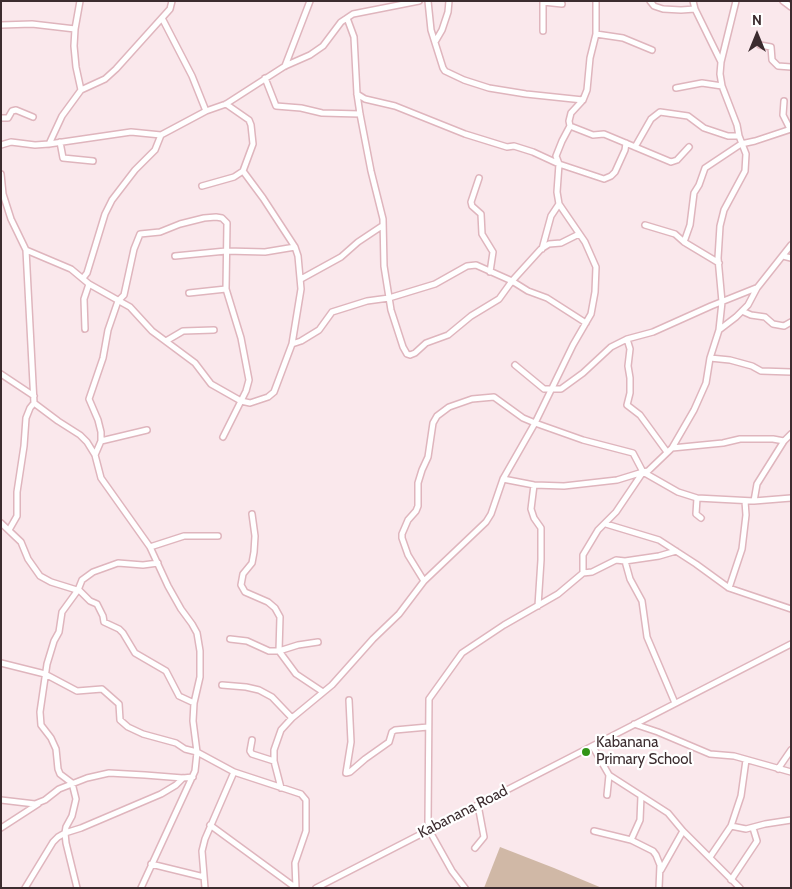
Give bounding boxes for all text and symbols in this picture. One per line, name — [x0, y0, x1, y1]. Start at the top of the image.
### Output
north arrow — [732, 10, 782, 60]
text: N — [752, 11, 762, 29]
place label: Kabanana Primary School — [596, 734, 692, 769]
marker: Kabanana Primary School — [580, 746, 592, 758]
street label: Kabanana Road — [415, 782, 511, 842]

